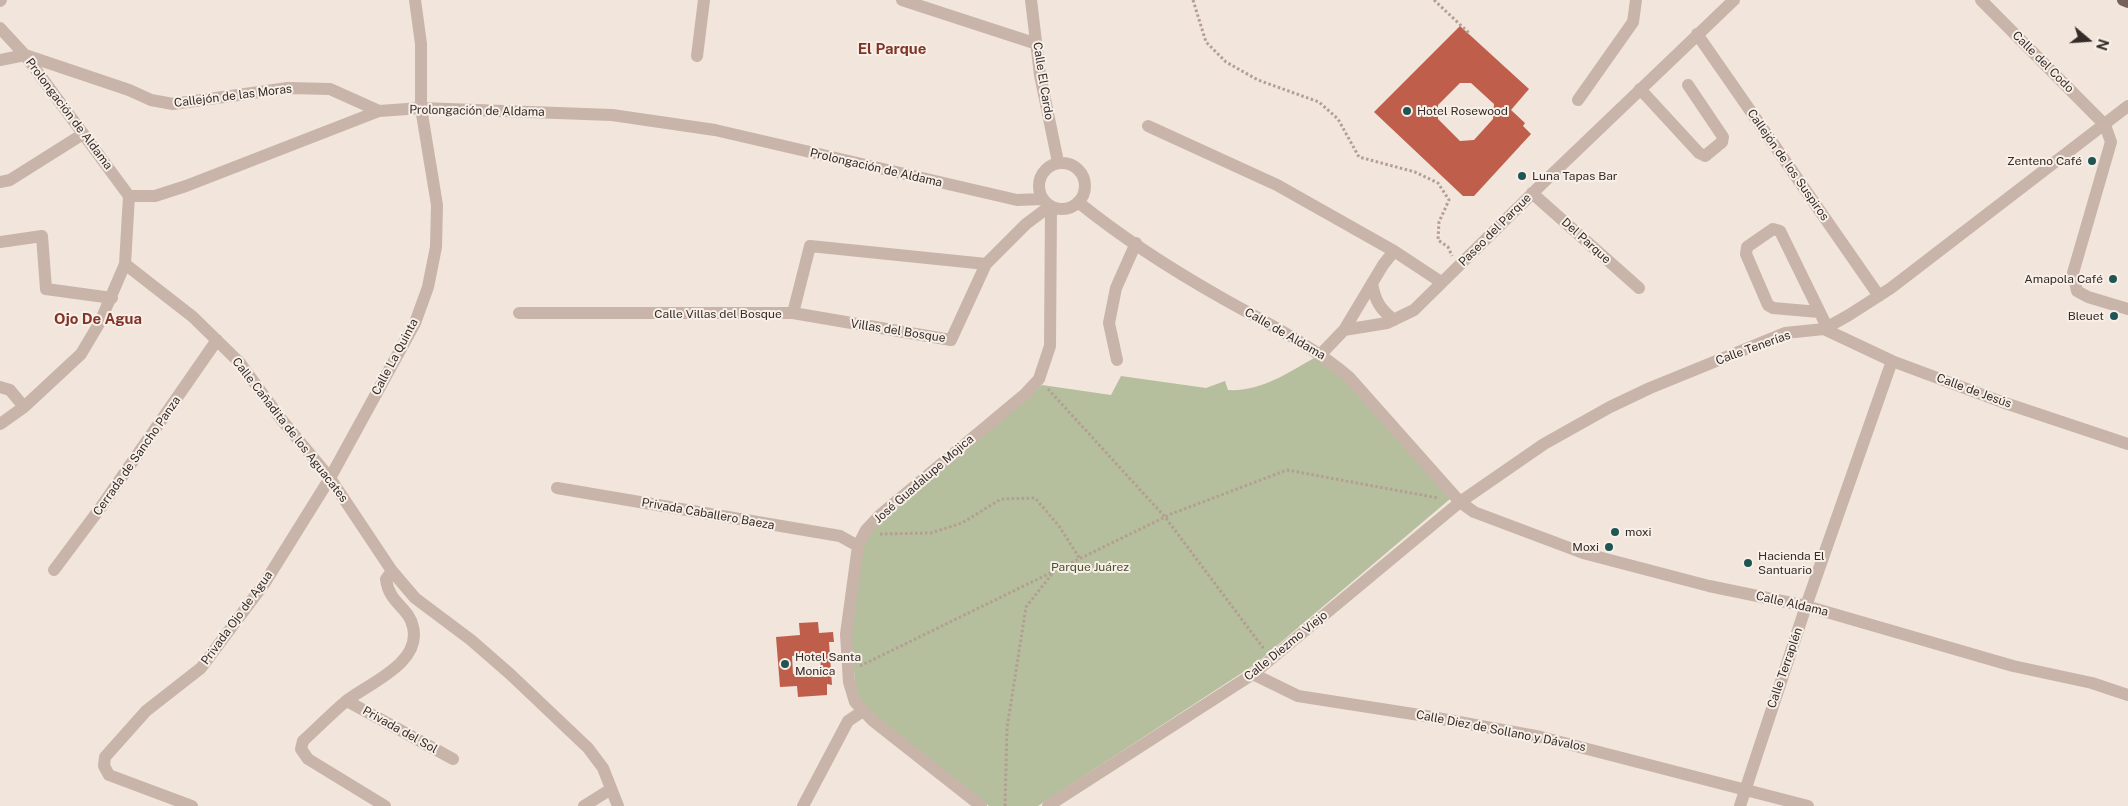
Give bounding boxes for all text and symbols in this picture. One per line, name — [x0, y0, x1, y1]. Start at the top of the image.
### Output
north arrow — [2063, 15, 2113, 65]
street label: Calle del Codo — [2009, 28, 2077, 96]
text: N — [2093, 37, 2112, 52]
district label: El Parque — [858, 40, 926, 58]
street label: Calle El Cardo — [1030, 41, 1056, 121]
street label: Prolongación de Aldama — [22, 56, 116, 172]
street label: Callejón de las Moras — [173, 82, 293, 110]
street label: Prolongación de Aldama — [409, 103, 545, 119]
place label: Hotel Rosewood — [1417, 104, 1508, 118]
marker: Hotel Rosewood — [1401, 105, 1413, 117]
street label: Callejón de los Suspiros — [1744, 106, 1832, 224]
street label: Prolongación de Aldama — [808, 146, 944, 190]
place label: Zenteno Café — [2007, 154, 2082, 168]
marker: Zenteno Café — [2086, 155, 2098, 167]
place label: Luna Tapas Bar — [1532, 169, 1618, 183]
marker: Luna Tapas Bar — [1516, 170, 1528, 182]
street label: Paseo del Parque — [1456, 191, 1534, 269]
street label: Del Parque — [1558, 215, 1614, 267]
place label: Amapola Café — [2024, 272, 2103, 286]
marker: Amapola Café — [2107, 273, 2119, 285]
street label: Calle de Aldama — [1242, 305, 1328, 363]
street label: Calle Villas del Bosque — [654, 307, 782, 321]
place label: Bleuet — [2068, 309, 2104, 323]
district label: Ojo De Agua — [54, 310, 142, 328]
marker: Bleuet — [2108, 310, 2120, 322]
street label: Calle La Quinta — [369, 316, 421, 398]
street label: Villas del Bosque — [849, 316, 947, 346]
street label: Calle Tenerías — [1714, 328, 1792, 368]
street label: Calle Cañadita de los Aguacates — [229, 355, 351, 505]
street label: Calle de Jesús — [1935, 371, 2013, 411]
street label: Cerrada de Sancho Panza — [90, 393, 184, 519]
street label: José Guadalupe Mojica — [871, 432, 977, 526]
street label: Privada Caballero Baeza — [640, 495, 776, 533]
place label: moxi — [1625, 525, 1651, 539]
marker: moxi — [1609, 526, 1621, 538]
place label: Moxi — [1572, 540, 1599, 554]
marker: Moxi — [1603, 541, 1615, 553]
place label: Hacienda El Santuario — [1758, 549, 1825, 577]
marker: Hacienda El Santuario — [1742, 557, 1754, 569]
park label: Parque Juárez — [1051, 560, 1129, 574]
street label: Privada Ojo de Agua — [198, 568, 276, 668]
street label: Calle Aldama — [1754, 589, 1830, 619]
street label: Calle Diezmo Viejo — [1241, 608, 1331, 684]
street label: Calle Terraplén — [1764, 626, 1806, 710]
place label: Hotel Santa Monica — [795, 650, 861, 678]
marker: Hotel Santa Monica — [779, 658, 791, 670]
street label: Privada del Sol — [360, 703, 440, 757]
street label: Calle Diez de Sollano y Dávalos — [1415, 707, 1587, 755]

